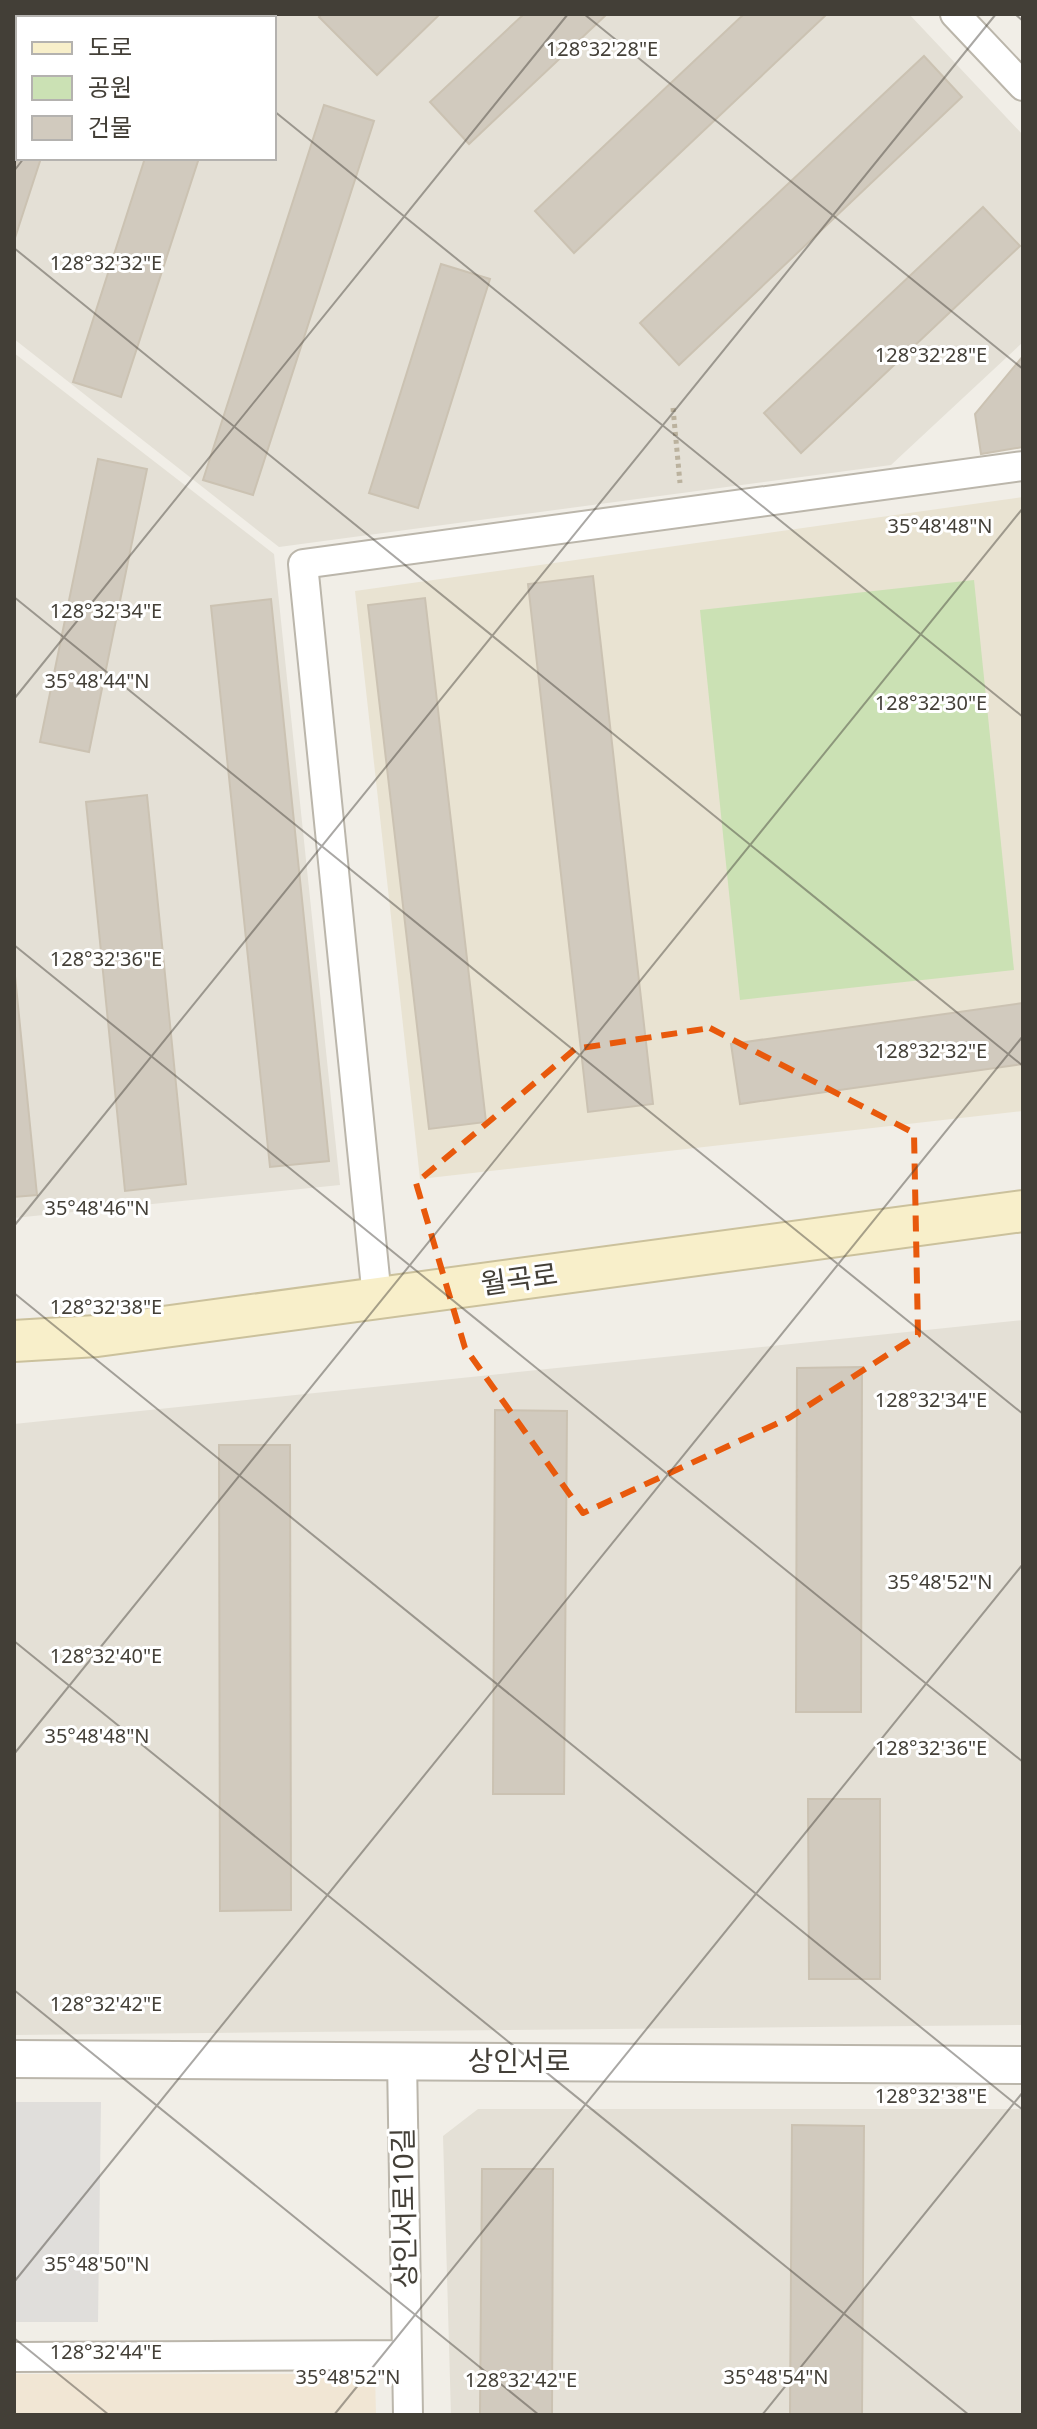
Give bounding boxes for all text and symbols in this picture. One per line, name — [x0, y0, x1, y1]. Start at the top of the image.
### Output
legend — [16, 16, 276, 160]
text: 도로 — [88, 30, 132, 63]
text: 128°32'28"E — [546, 35, 658, 62]
text: 공원 — [88, 70, 132, 103]
text: 건물 — [88, 110, 132, 143]
text: 128°32'32"E — [50, 249, 162, 276]
text: 128°32'28"E — [875, 341, 987, 368]
text: 35°48'48"N — [887, 512, 993, 539]
text: 128°32'34"E — [50, 597, 162, 624]
text: 35°48'44"N — [44, 667, 150, 694]
text: 128°32'30"E — [875, 689, 987, 716]
text: 128°32'36"E — [50, 945, 162, 972]
text: 128°32'32"E — [875, 1037, 987, 1064]
text: 35°48'46"N — [44, 1194, 150, 1221]
street label: 월곡로 — [478, 1254, 560, 1302]
text: 128°32'38"E — [50, 1293, 162, 1320]
text: 128°32'34"E — [875, 1386, 987, 1413]
text: 35°48'52"N — [887, 1568, 993, 1595]
text: 128°32'40"E — [50, 1642, 162, 1669]
text: 35°48'48"N — [44, 1722, 150, 1749]
text: 128°32'36"E — [875, 1734, 987, 1761]
text: 128°32'42"E — [50, 1990, 162, 2017]
street label: 상인서로 — [467, 2041, 571, 2079]
text: 128°32'38"E — [875, 2082, 987, 2109]
street label: 상인서로10길 — [383, 2127, 423, 2289]
text: 35°48'50"N — [44, 2250, 150, 2277]
text: 128°32'44"E — [50, 2338, 162, 2365]
text: 35°48'52"N — [295, 2363, 401, 2390]
text: 35°48'54"N — [723, 2363, 829, 2390]
text: 128°32'42"E — [465, 2366, 577, 2393]

